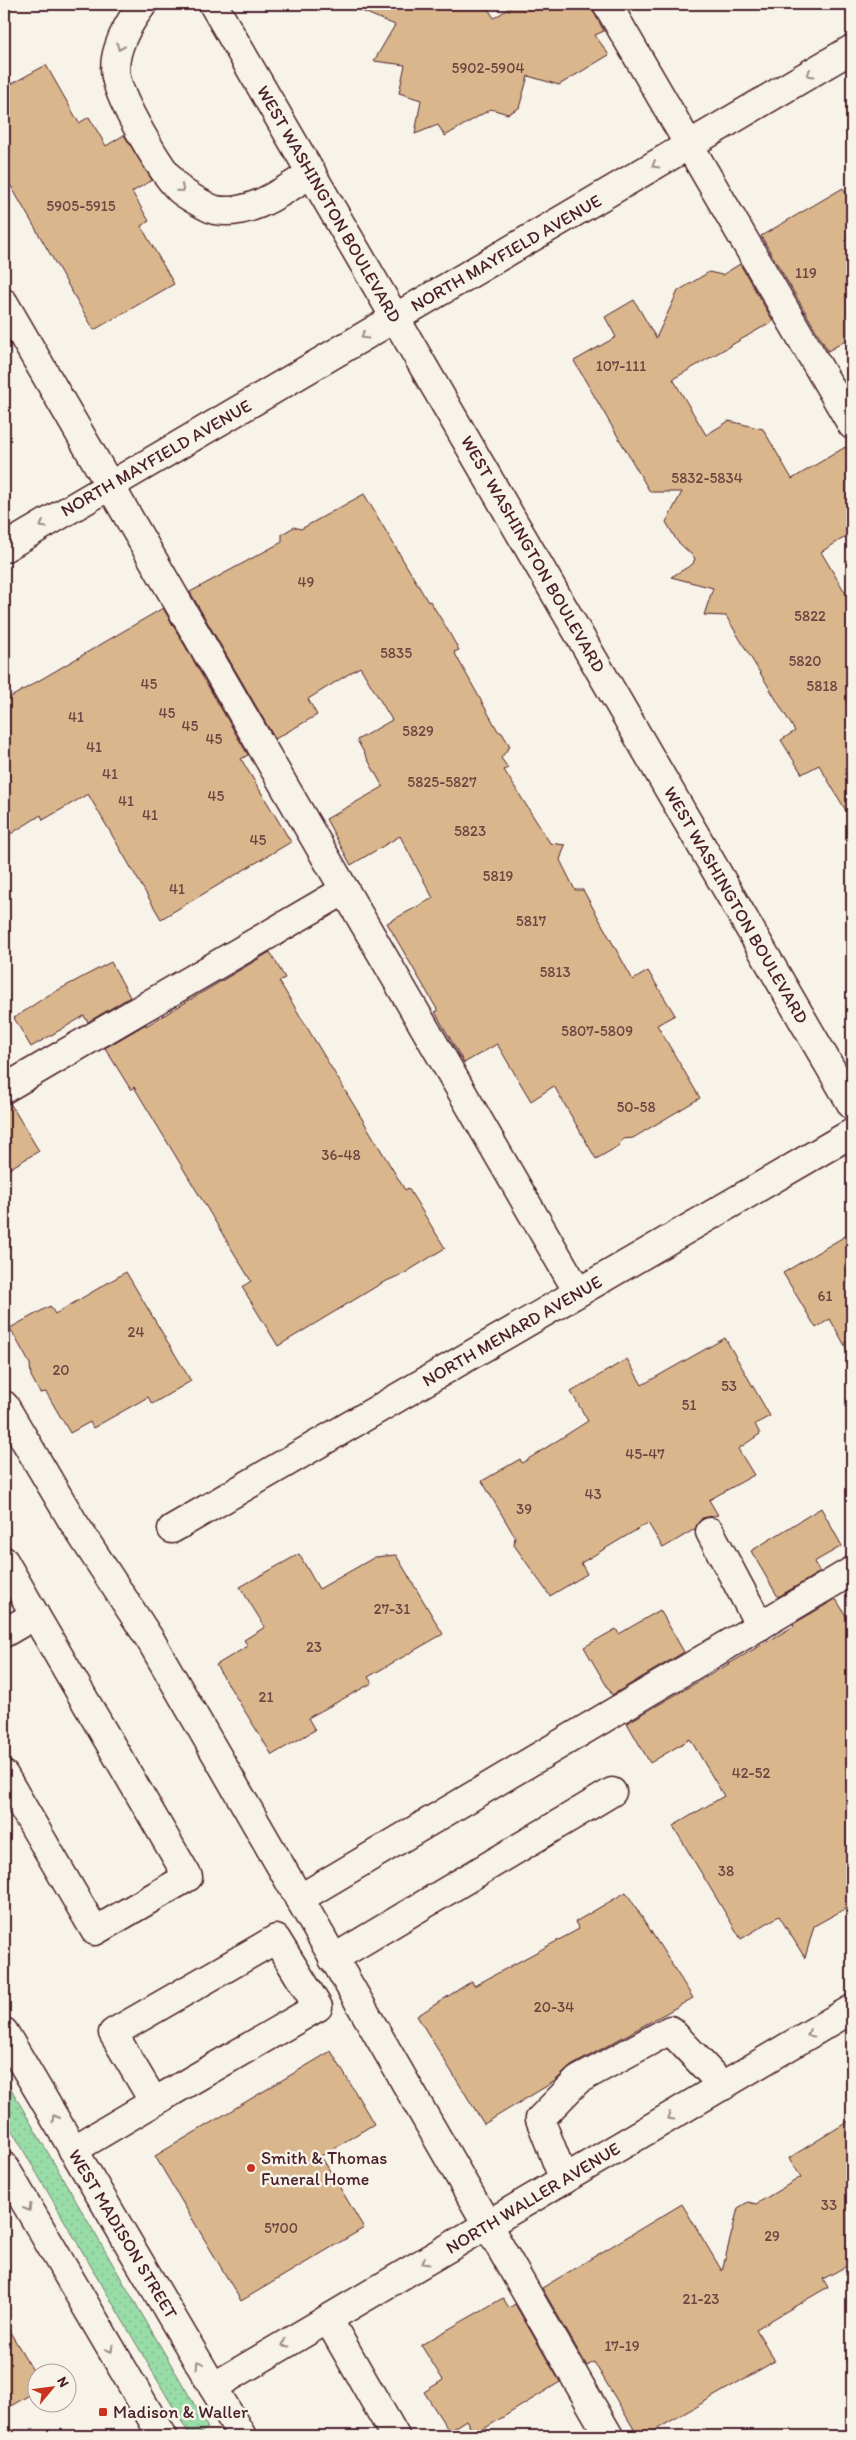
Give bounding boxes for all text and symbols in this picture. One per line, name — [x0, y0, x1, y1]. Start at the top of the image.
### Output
one-way arrow — [116, 42, 126, 50]
house number: 5902-5904 — [452, 59, 524, 77]
one-way arrow — [807, 68, 816, 78]
street label: WEST WASHINGTON BOULEVARD — [252, 81, 406, 327]
one-way arrow — [651, 159, 660, 169]
one-way arrow — [176, 184, 185, 193]
street label: NORTH MAYFIELD AVENUE — [407, 189, 605, 317]
house number: 5905-5915 — [46, 197, 116, 215]
house number: 119 — [795, 264, 817, 282]
one-way arrow — [360, 330, 369, 340]
house number: 107-111 — [596, 357, 646, 375]
street label: NORTH MAYFIELD AVENUE — [57, 394, 255, 522]
street label: WEST WASHINGTON BOULEVARD — [456, 431, 610, 677]
house number: 5832-5834 — [671, 469, 743, 487]
one-way arrow — [39, 518, 48, 528]
house number: 49 — [298, 573, 315, 591]
house number: 5822 — [794, 607, 826, 625]
house number: 5835 — [380, 644, 412, 662]
house number: 5820 — [788, 652, 822, 670]
house number: 45 — [141, 675, 158, 693]
house number: 5818 — [806, 677, 838, 695]
house number: 45 — [159, 704, 176, 722]
house number: 41 — [68, 708, 84, 726]
house number: 45 — [182, 717, 199, 735]
house number: 5829 — [402, 722, 434, 740]
house number: 45 — [206, 730, 223, 748]
house number: 41 — [86, 738, 102, 756]
house number: 41 — [102, 765, 118, 783]
house number: 5825-5827 — [407, 773, 477, 791]
street label: WEST WASHINGTON BOULEVARD — [659, 782, 813, 1028]
house number: 45 — [208, 787, 225, 805]
house number: 41 — [118, 792, 134, 810]
house number: 41 — [142, 806, 158, 824]
house number: 5823 — [454, 822, 486, 840]
house number: 45 — [250, 831, 267, 849]
house number: 5819 — [483, 867, 514, 885]
house number: 41 — [169, 880, 185, 898]
house number: 5817 — [516, 912, 547, 930]
house number: 5813 — [539, 963, 571, 981]
house number: 5807-5809 — [561, 1022, 633, 1040]
house number: 50-58 — [616, 1098, 656, 1116]
house number: 36-48 — [321, 1146, 361, 1164]
street label: NORTH MENARD AVENUE — [418, 1270, 606, 1391]
house number: 61 — [818, 1287, 832, 1305]
house number: 24 — [128, 1323, 144, 1341]
house number: 20 — [52, 1361, 70, 1379]
house number: 53 — [721, 1377, 737, 1395]
house number: 51 — [682, 1396, 696, 1414]
house number: 45-47 — [625, 1445, 665, 1463]
house number: 43 — [584, 1485, 602, 1503]
house number: 39 — [516, 1500, 532, 1518]
house number: 27-31 — [374, 1600, 410, 1618]
house number: 23 — [306, 1638, 322, 1656]
house number: 21 — [259, 1688, 273, 1706]
house number: 42-52 — [732, 1764, 770, 1782]
house number: 38 — [718, 1862, 734, 1880]
house number: 20-34 — [534, 1998, 574, 2016]
one-way arrow — [807, 2028, 816, 2038]
one-way arrow — [667, 2110, 676, 2120]
one-way arrow — [51, 2115, 61, 2124]
street label: NORTH WALLER AVENUE — [442, 2137, 624, 2259]
street label: WEST MADISON STREET — [64, 2145, 182, 2323]
place label: Smith & Thomas Funeral Home — [261, 2147, 387, 2190]
marker: Smith & Thomas Funeral Home — [245, 2162, 257, 2174]
house number: 33 — [821, 2196, 837, 2214]
one-way arrow — [22, 2203, 32, 2212]
house number: 5700 — [264, 2219, 298, 2237]
house number: 29 — [764, 2227, 780, 2245]
one-way arrow — [421, 2255, 430, 2265]
house number: 21-23 — [683, 2290, 719, 2308]
house number: 17-19 — [604, 2337, 640, 2355]
one-way arrow — [282, 2338, 291, 2348]
one-way arrow — [104, 2343, 114, 2352]
one-way arrow — [196, 2360, 206, 2369]
north arrow — [28, 2362, 78, 2412]
text: N — [53, 2374, 73, 2390]
place label: Madison & Waller — [113, 2401, 249, 2423]
marker: Madison & Waller — [97, 2406, 109, 2418]

